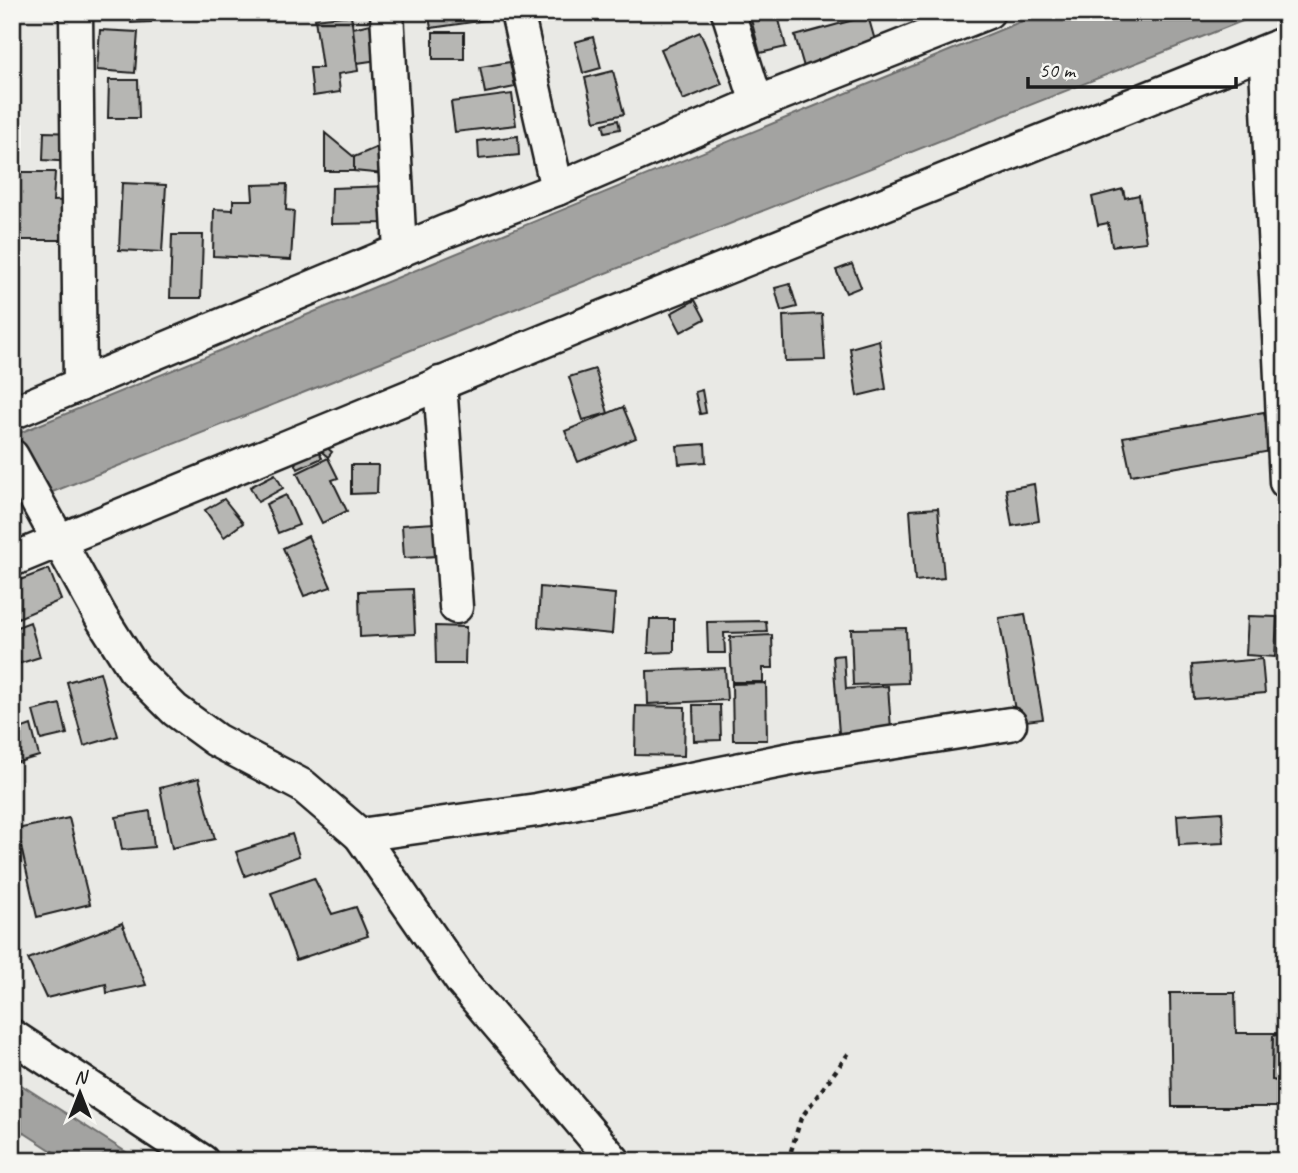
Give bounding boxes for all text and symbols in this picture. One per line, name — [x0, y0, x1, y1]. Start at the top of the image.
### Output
scale bar — [1028, 46, 1237, 90]
text: 50 m — [1039, 57, 1077, 83]
north arrow — [46, 1058, 116, 1128]
text: N — [74, 1065, 89, 1089]

